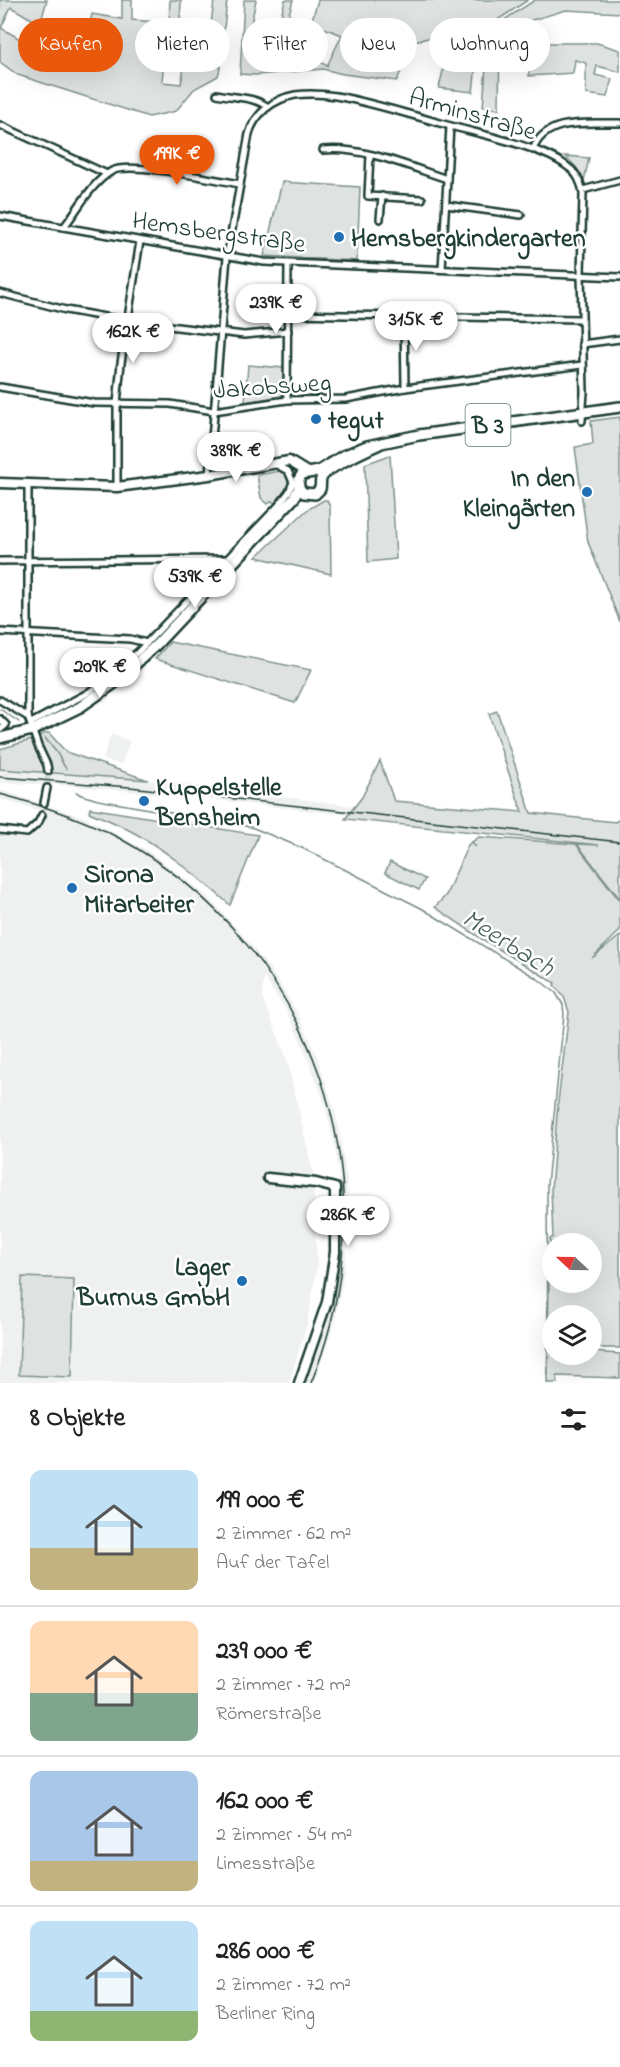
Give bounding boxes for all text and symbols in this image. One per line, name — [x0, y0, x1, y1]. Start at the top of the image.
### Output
chip: Kaufen — [18, 18, 123, 72]
chip: Mieten — [135, 18, 230, 72]
chip: Filter — [242, 18, 328, 72]
chip: Neu — [340, 18, 417, 72]
chip: Wohnung — [429, 18, 550, 72]
street label: Arminstraße — [404, 80, 541, 152]
pin: 199K € — [128, 135, 226, 186]
text: 199K € — [153, 140, 201, 169]
street label: Hemsbergstraße — [129, 203, 308, 265]
place label: Hemsbergkindergarten — [351, 221, 586, 260]
marker: Hemsbergkindergarten — [332, 230, 346, 244]
pin: 239K € — [227, 284, 325, 335]
text: 239K € — [250, 289, 302, 318]
pin: 315K € — [367, 301, 465, 352]
text: 315K € — [389, 306, 443, 335]
pin: 162K € — [84, 313, 182, 364]
text: 162K € — [106, 318, 160, 347]
street label: Jakobsweg — [212, 365, 333, 411]
place label: tegut — [327, 403, 384, 442]
road number: B 3 — [466, 404, 510, 446]
marker: tegut — [309, 412, 323, 426]
pin: 389K € — [187, 432, 285, 483]
text: 389K € — [211, 437, 261, 466]
place label: In den Kleingärten — [463, 461, 575, 530]
marker: In den Kleingärten — [580, 485, 594, 499]
pin: 539K € — [146, 558, 244, 609]
text: 539K € — [168, 563, 222, 592]
pin: 209K € — [51, 648, 149, 699]
text: 209K € — [73, 653, 127, 682]
place label: Kuppelstelle Bensheim — [155, 770, 283, 838]
marker: Kuppelstelle Bensheim — [137, 794, 151, 808]
place label: Sirona Mitarbeiter — [84, 857, 195, 925]
marker: Sirona Mitarbeiter — [65, 881, 79, 895]
water label: Meerbach — [454, 900, 563, 988]
pin: 286K € — [299, 1196, 397, 1247]
text: 286K € — [321, 1201, 375, 1230]
north arrow — [542, 1233, 602, 1293]
map controls — [542, 1233, 602, 1365]
place label: Lager Burnus GmbH — [76, 1250, 231, 1318]
marker: Lager Burnus GmbH — [235, 1274, 249, 1288]
button: layers — [542, 1305, 602, 1365]
text: 8 Objekte — [30, 1400, 125, 1438]
icon: filters — [557, 1403, 590, 1436]
text: 199 000 € — [216, 1482, 305, 1520]
icon: home — [78, 1494, 150, 1566]
text: 2 Zimmer · 62 m² — [216, 1520, 352, 1549]
text: Auf der Tafel — [216, 1549, 329, 1578]
text: 239 000 € — [216, 1633, 312, 1671]
icon: home — [78, 1645, 150, 1717]
text: 2 Zimmer · 72 m² — [216, 1671, 351, 1700]
text: Römerstraße — [216, 1700, 321, 1729]
text: 162 000 € — [216, 1783, 313, 1821]
icon: home — [78, 1795, 150, 1867]
text: 2 Zimmer · 54 m² — [216, 1821, 353, 1850]
text: Limesstraße — [216, 1850, 315, 1879]
text: 286 000 € — [216, 1933, 315, 1971]
icon: home — [78, 1945, 150, 2017]
text: 2 Zimmer · 72 m² — [216, 1971, 351, 2000]
text: Berliner Ring — [216, 2000, 315, 2029]

